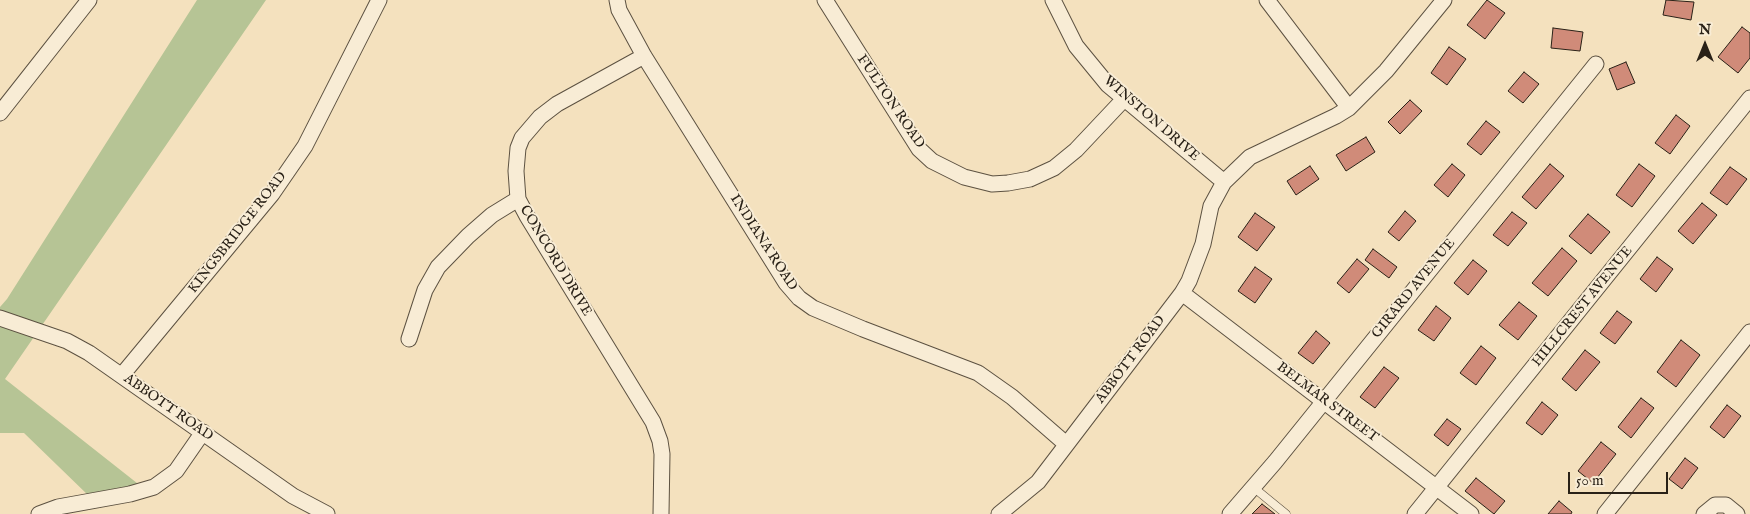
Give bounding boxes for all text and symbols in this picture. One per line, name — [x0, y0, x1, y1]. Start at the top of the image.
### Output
north arrow — [1680, 20, 1730, 70]
text: N — [1699, 21, 1711, 39]
street label: FULTON ROAD — [852, 52, 928, 152]
street label: WINSTON DRIVE — [1100, 73, 1202, 165]
street label: KINGSBRIDGE ROAD — [185, 169, 291, 297]
street label: INDIANA ROAD — [726, 192, 800, 294]
street label: CONCORD DRIVE — [515, 203, 595, 319]
street label: GIRARD AVENUE — [1369, 236, 1459, 342]
street label: HILLCREST AVENUE — [1529, 243, 1637, 371]
street label: ABBOTT ROAD — [1093, 313, 1169, 407]
street label: BELMAR STREET — [1273, 359, 1381, 447]
street label: ABBOTT ROAD — [120, 371, 216, 445]
scale bar — [1570, 462, 1670, 494]
text: 50 m — [1576, 471, 1604, 490]

